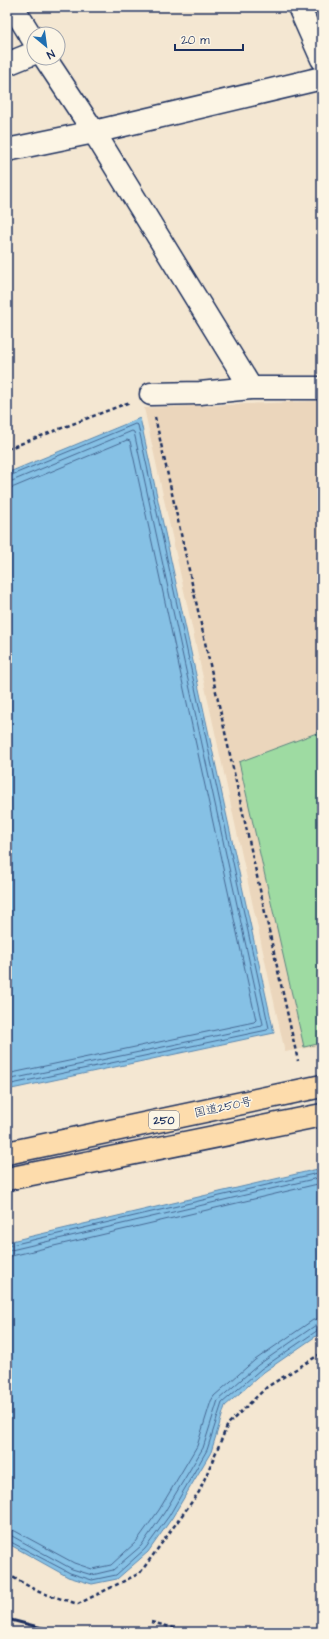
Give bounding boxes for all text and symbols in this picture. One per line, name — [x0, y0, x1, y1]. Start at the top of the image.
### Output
north arrow — [26, 26, 66, 66]
scale bar — [175, 26, 243, 52]
text: 20 m — [181, 32, 210, 49]
text: N — [44, 46, 57, 63]
street label: 国道250号 — [193, 1093, 254, 1122]
road number: 250 — [149, 1111, 179, 1129]

